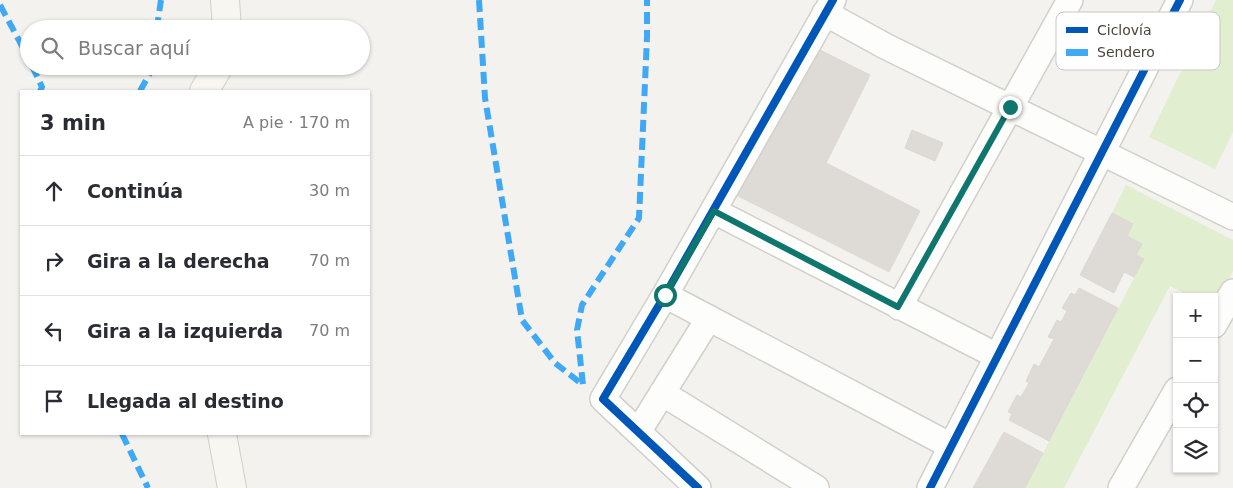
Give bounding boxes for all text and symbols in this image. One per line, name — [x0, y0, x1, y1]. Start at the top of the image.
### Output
legend — [1056, 12, 1220, 70]
search box — [20, 20, 370, 75]
text: Ciclovía — [1097, 22, 1152, 38]
icon: search — [38, 34, 66, 62]
text: Buscar aquí — [78, 37, 190, 59]
text: Sendero — [1097, 44, 1155, 60]
route end — [999, 96, 1022, 119]
text: 3 min — [40, 111, 106, 135]
text: A pie · 170 m — [243, 113, 350, 132]
icon: ahead — [40, 177, 68, 205]
text: Continúa — [87, 180, 183, 202]
text: 30 m — [309, 181, 350, 200]
icon: right — [40, 247, 68, 275]
text: Gira a la derecha — [87, 250, 270, 272]
text: 70 m — [309, 251, 350, 270]
route start — [654, 284, 677, 307]
map controls — [1173, 293, 1218, 473]
button: + — [1173, 293, 1218, 338]
icon: left — [40, 317, 68, 345]
text: Gira a la izquierda — [87, 320, 283, 342]
text: 70 m — [309, 321, 350, 340]
button: − — [1173, 338, 1218, 383]
button: locate — [1173, 383, 1218, 428]
icon: arrive — [40, 387, 68, 415]
text: Llegada al destino — [87, 390, 284, 412]
button: layers — [1173, 428, 1218, 473]

